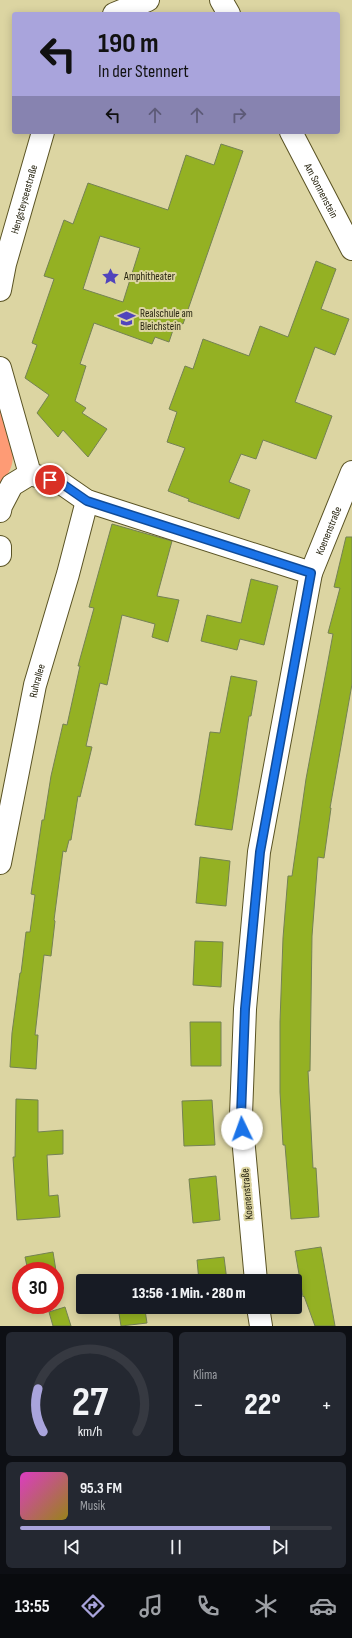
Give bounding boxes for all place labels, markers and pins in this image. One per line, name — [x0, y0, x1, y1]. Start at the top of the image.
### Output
place icon: Amphitheater — [101, 266, 121, 286]
place label: Amphitheater — [123, 270, 175, 283]
place label: Realschule am Bleichstein — [140, 307, 193, 333]
school or university icon: Realschule am Bleichstein — [117, 309, 137, 329]
pin — [33, 463, 67, 497]

